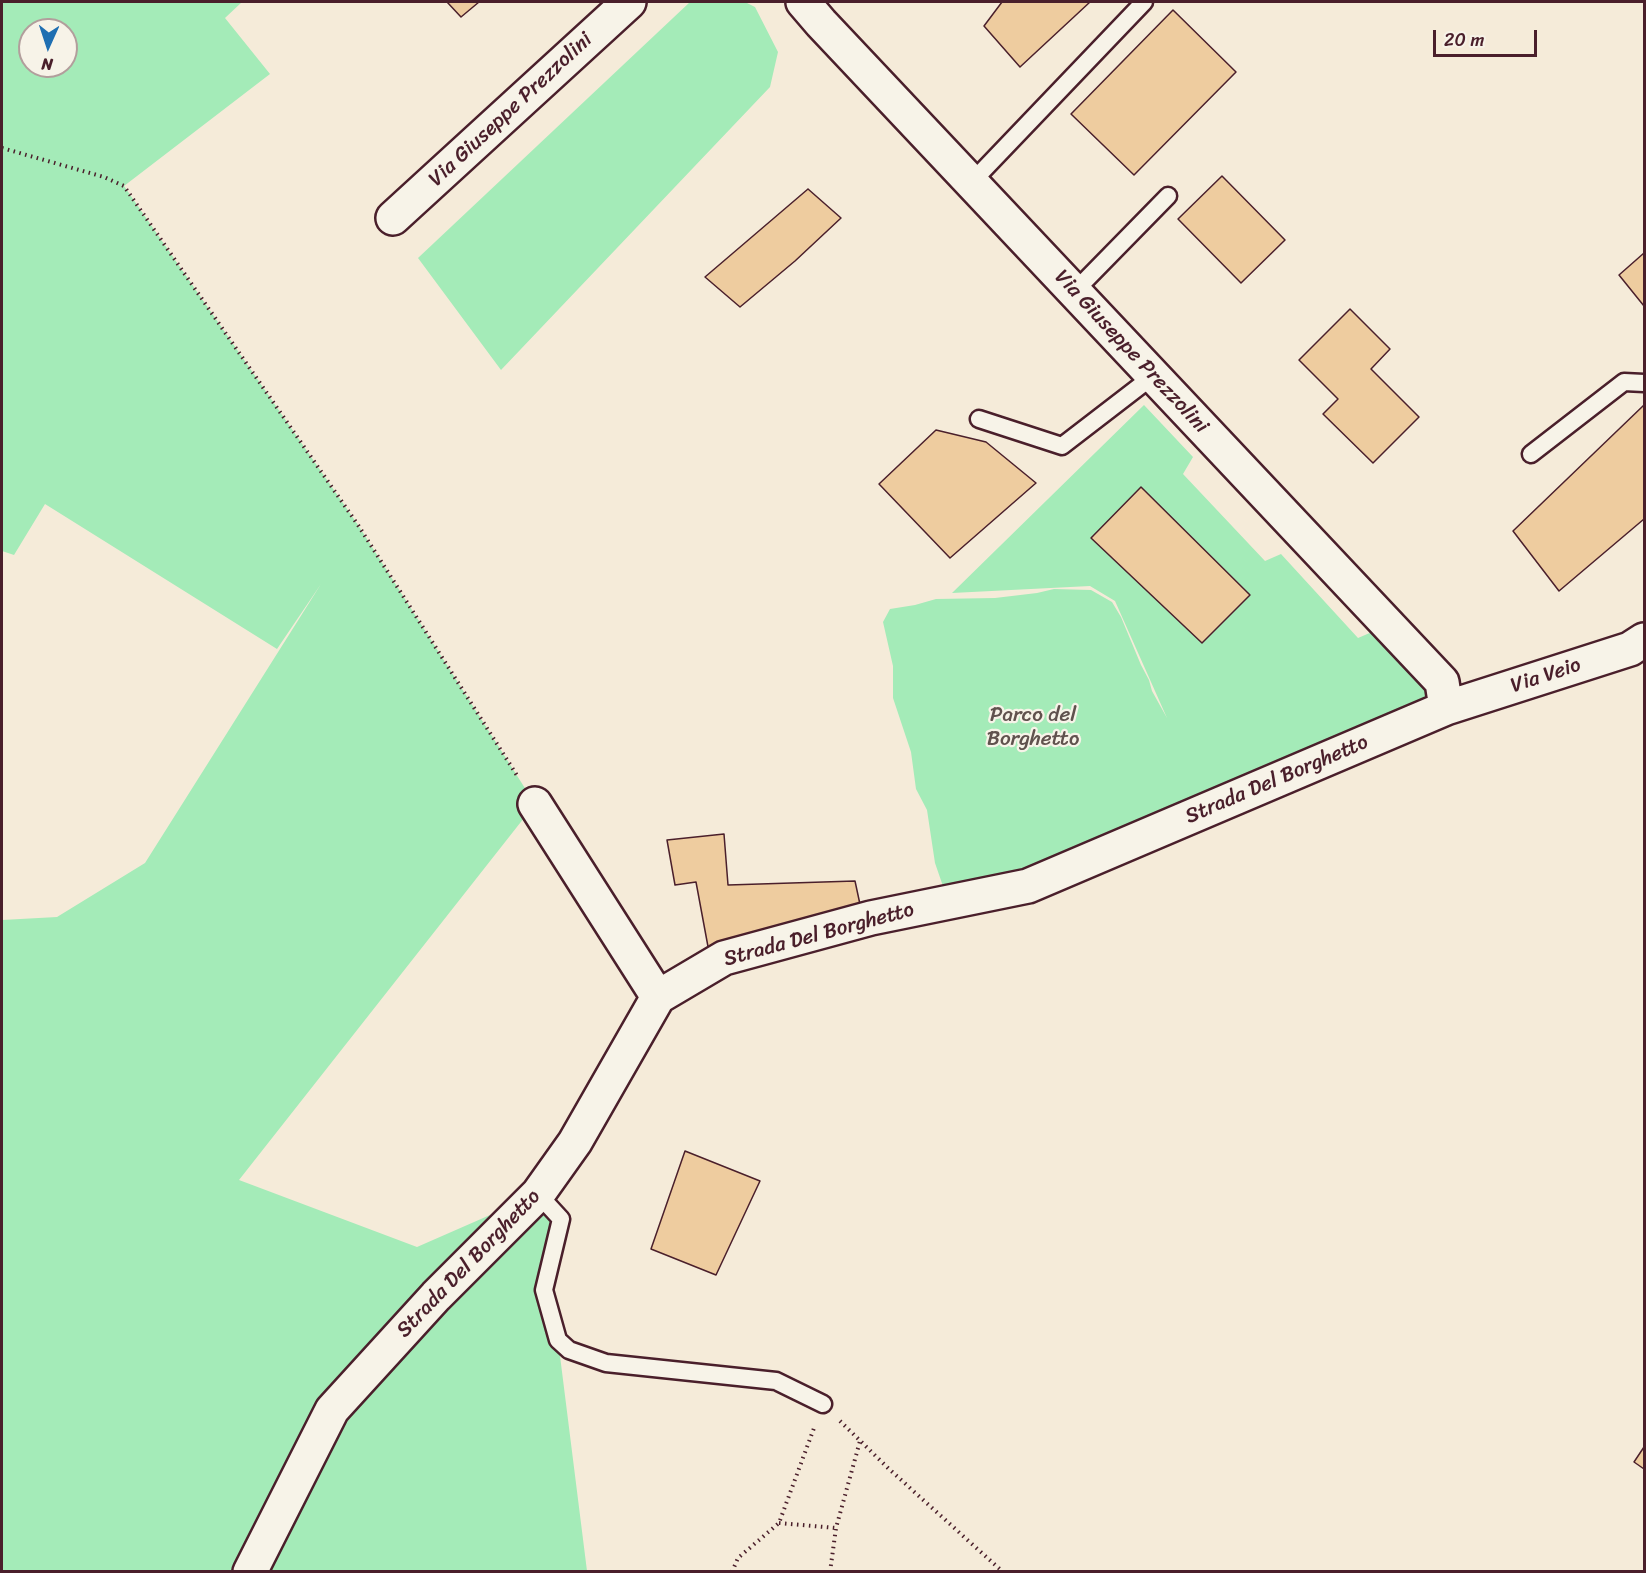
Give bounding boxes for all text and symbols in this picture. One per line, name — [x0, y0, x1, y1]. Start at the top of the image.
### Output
north arrow — [18, 18, 78, 78]
scale bar — [1436, 18, 1540, 56]
text: 20 m — [1444, 24, 1484, 56]
street label: Via Giuseppe Prezzolini — [424, 28, 598, 192]
text: N — [41, 50, 53, 79]
street label: Via Giuseppe Prezzolini — [1049, 265, 1213, 439]
street label: Via Veio — [1508, 653, 1584, 699]
park label: Parco del Borghetto — [987, 703, 1079, 753]
street label: Strada Del Borghetto — [1182, 730, 1372, 830]
street label: Strada Del Borghetto — [721, 897, 917, 973]
street label: Strada Del Borghetto — [392, 1185, 546, 1343]

